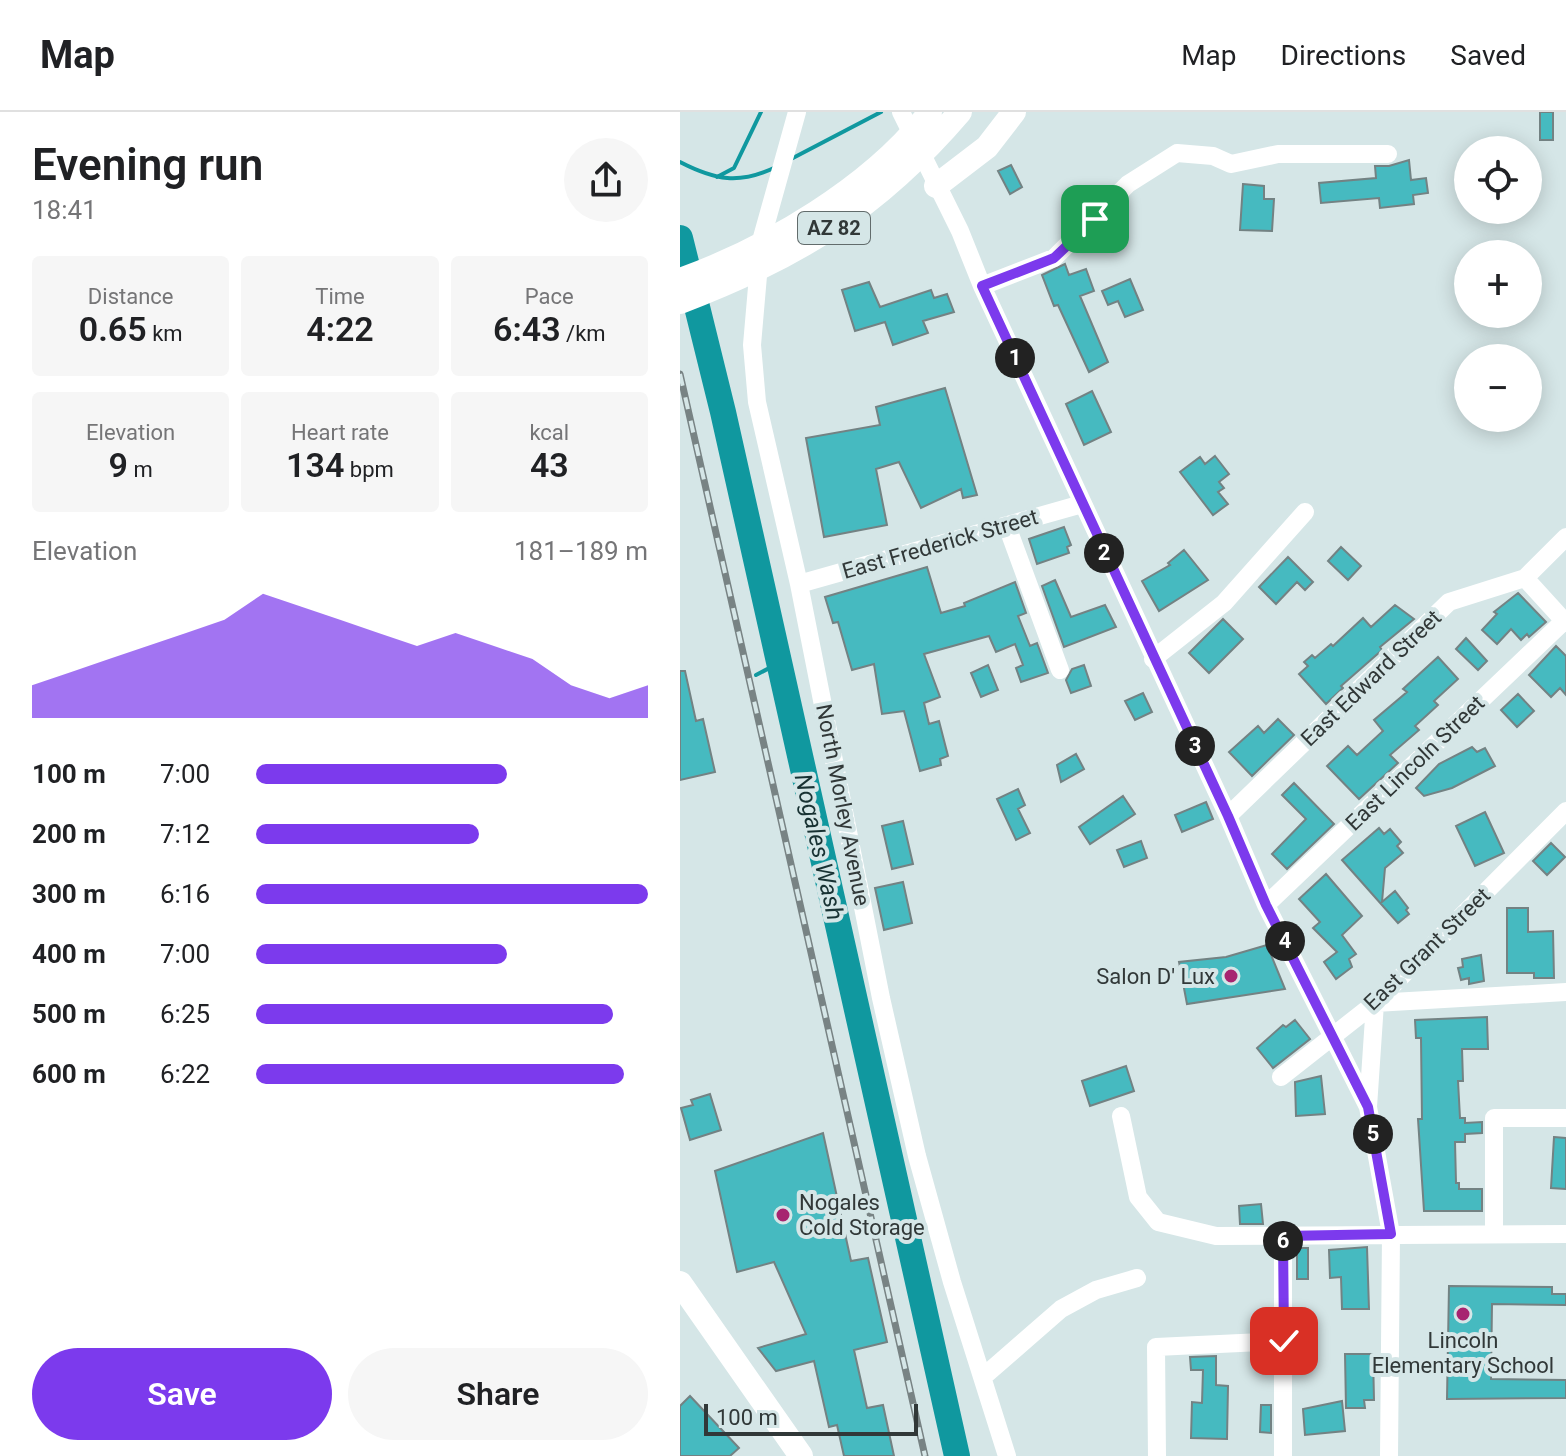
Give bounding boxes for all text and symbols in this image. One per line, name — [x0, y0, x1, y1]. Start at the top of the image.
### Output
text: Map — [40, 33, 115, 77]
text: Map — [1181, 39, 1237, 72]
text: Directions — [1281, 39, 1406, 72]
text: Saved — [1450, 39, 1526, 72]
map controls — [1454, 136, 1542, 432]
button: locate — [1454, 136, 1542, 224]
button: share — [564, 138, 648, 222]
text: Evening run — [32, 139, 263, 191]
pin — [1061, 185, 1129, 253]
text: 18:41 — [32, 195, 97, 225]
icon: arrive — [1073, 197, 1117, 241]
road number: AZ 82 — [798, 212, 870, 244]
button: + — [1454, 240, 1542, 328]
text: Distance — [88, 284, 173, 309]
text: Time — [315, 284, 365, 309]
text: Pace — [525, 284, 574, 309]
text: 0.65 — [79, 309, 147, 349]
text: 4:22 — [306, 309, 374, 349]
text: 6:43 — [493, 309, 561, 349]
text: km — [147, 321, 183, 346]
text: /km — [561, 321, 606, 346]
pin: 1 — [995, 338, 1035, 378]
button: − — [1454, 344, 1542, 432]
text: 1 — [1009, 345, 1021, 370]
text: Elevation — [86, 420, 175, 445]
text: Heart rate — [291, 420, 389, 445]
text: kcal — [529, 420, 569, 445]
text: 9 — [109, 445, 128, 485]
text: 134 — [286, 445, 344, 485]
text: 43 — [530, 445, 569, 485]
text: m — [128, 457, 153, 482]
text: bpm — [344, 457, 394, 482]
street label: East Frederick Street — [839, 504, 1041, 584]
pin: 2 — [1084, 533, 1124, 573]
text: Elevation — [32, 536, 137, 566]
text: 181–189 m — [514, 536, 648, 566]
text: 2 — [1098, 540, 1110, 565]
street label: East Edward Street — [1296, 605, 1446, 751]
street label: East Lincoln Street — [1341, 690, 1489, 836]
street label: North Morley Avenue — [811, 702, 875, 908]
pin: 3 — [1175, 726, 1215, 766]
text: 3 — [1189, 733, 1201, 758]
text: 100 m — [32, 759, 106, 789]
text: 7:00 — [160, 759, 210, 789]
water label: Nogales Wash — [789, 771, 849, 923]
text: 200 m — [32, 819, 106, 849]
text: 7:12 — [160, 819, 210, 849]
text: 300 m — [32, 879, 106, 909]
text: 6:16 — [160, 879, 210, 909]
street label: East Grant Street — [1359, 883, 1495, 1015]
pin: 4 — [1265, 921, 1305, 961]
text: 4 — [1279, 928, 1291, 953]
text: 400 m — [32, 939, 106, 969]
text: 7:00 — [160, 939, 210, 969]
place label: Salon D' Lux — [1096, 964, 1215, 989]
marker: Salon D' Lux — [1222, 967, 1240, 985]
text: 500 m — [32, 999, 106, 1029]
text: 6:25 — [160, 999, 210, 1029]
text: 600 m — [32, 1059, 106, 1089]
text: 6:22 — [160, 1059, 210, 1089]
pin: 5 — [1353, 1114, 1393, 1154]
text: 5 — [1367, 1121, 1379, 1146]
place label: Nogales Cold Storage — [799, 1190, 925, 1240]
marker: Nogales Cold Storage — [774, 1206, 792, 1224]
pin: 6 — [1263, 1221, 1303, 1261]
text: 6 — [1277, 1228, 1289, 1253]
marker: Lincoln Elementary School — [1454, 1305, 1472, 1323]
pin — [1250, 1307, 1318, 1375]
icon: check — [1262, 1319, 1306, 1363]
place label: Lincoln Elementary School — [1372, 1328, 1554, 1378]
button: Save — [32, 1348, 332, 1440]
button: Share — [348, 1348, 648, 1440]
scale bar — [704, 1400, 918, 1436]
text: 100 m — [716, 1405, 778, 1430]

